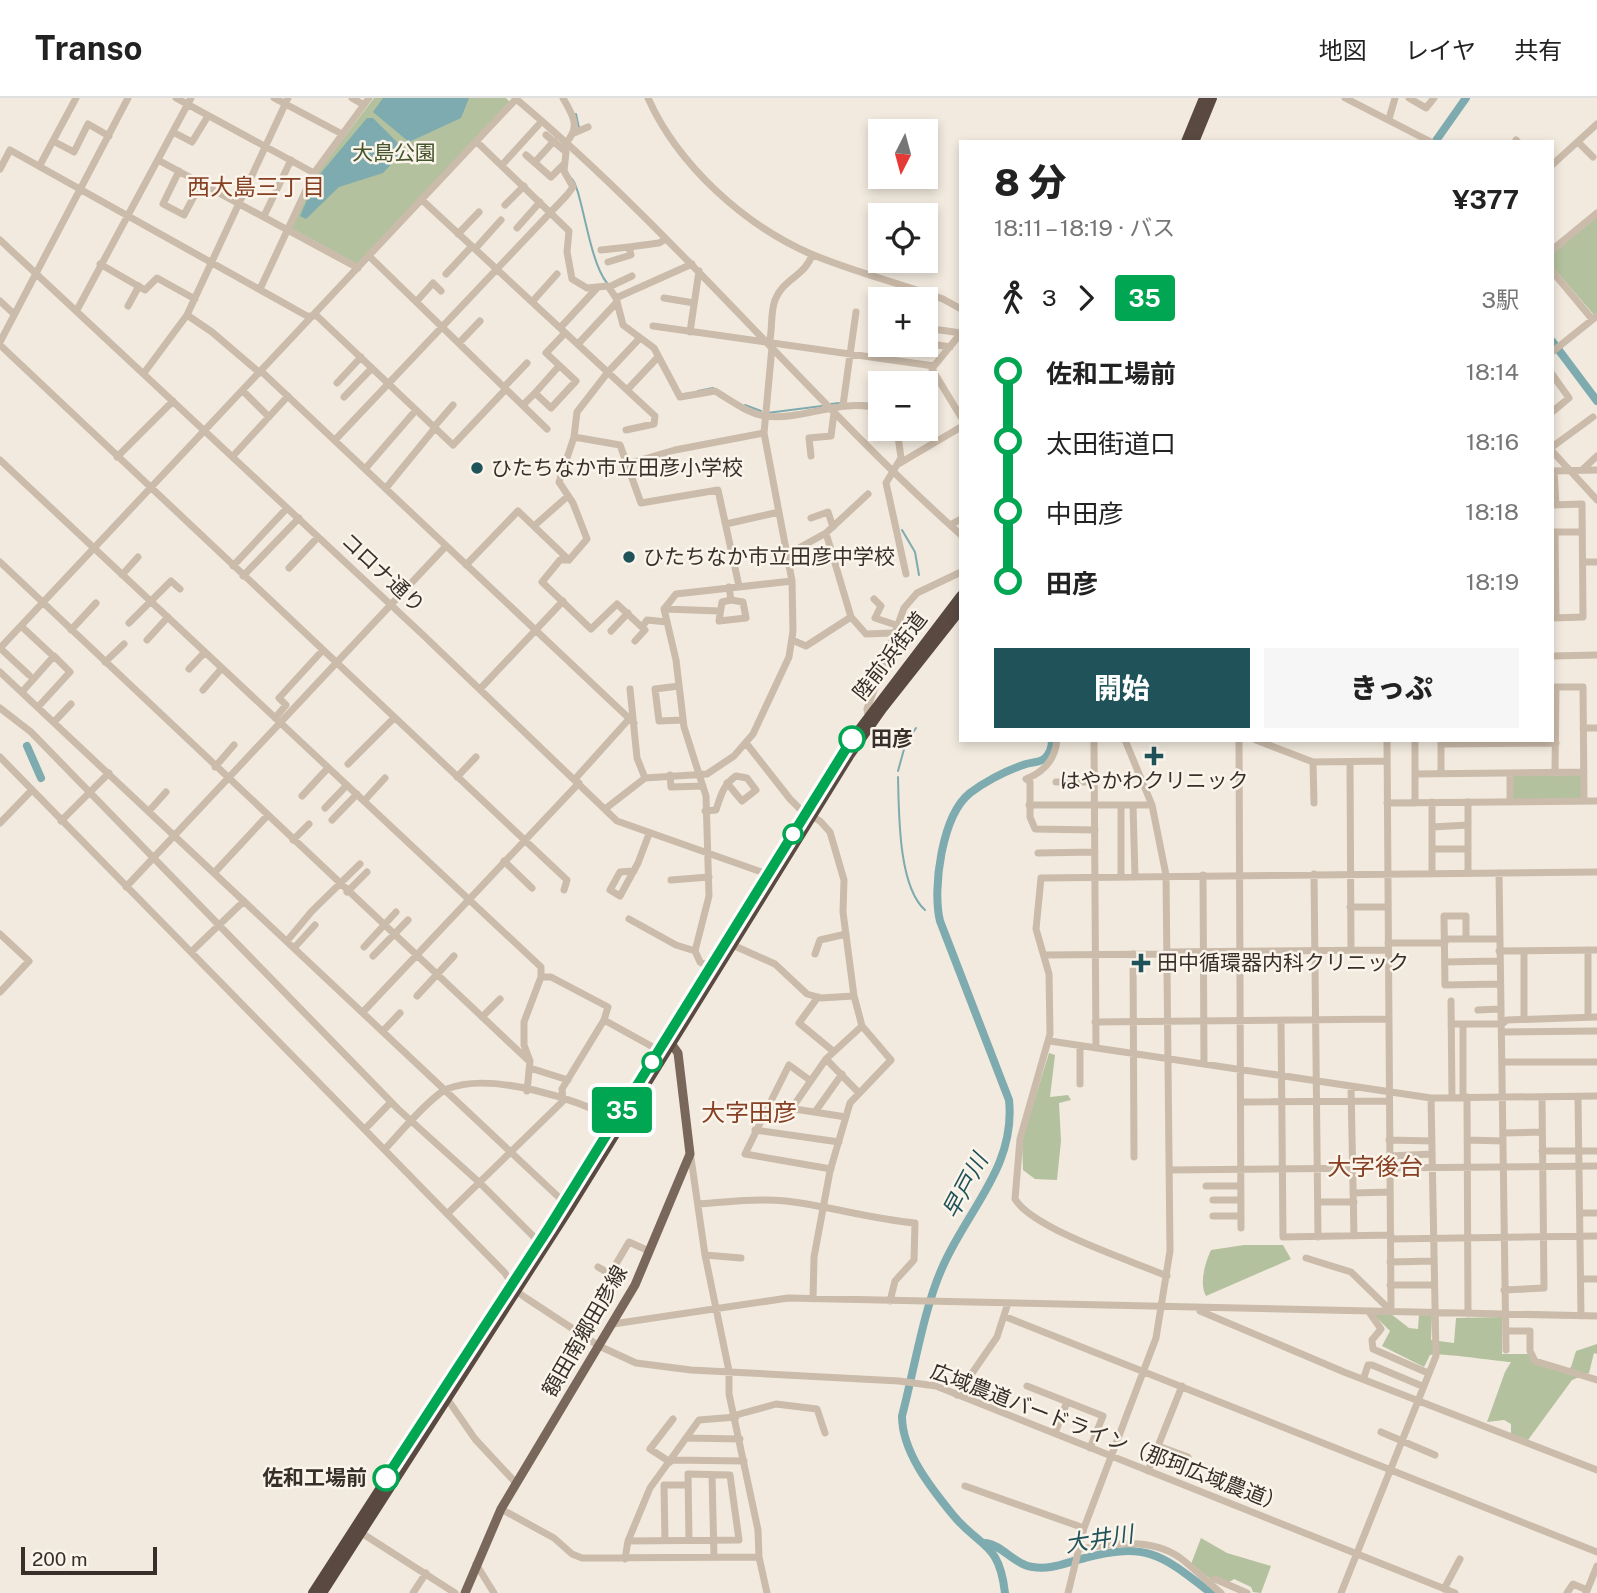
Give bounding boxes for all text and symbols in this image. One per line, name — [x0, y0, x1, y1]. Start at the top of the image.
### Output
text: Transo — [35, 29, 143, 67]
text: 地図 — [1319, 36, 1367, 64]
text: レイヤ — [1405, 36, 1476, 64]
text: 共有 — [1514, 36, 1562, 64]
north arrow — [868, 119, 938, 189]
map controls — [868, 119, 938, 441]
park label: 大島公園 — [352, 140, 436, 165]
text: 8 分 — [994, 160, 1066, 205]
district label: 西大島三丁目 — [187, 173, 325, 200]
text: ¥377 — [1452, 184, 1519, 215]
button: locate — [868, 203, 938, 273]
text: 18:11 – 18:19 · バス — [994, 214, 1175, 241]
icon: walk — [994, 279, 1032, 317]
icon: forward — [1067, 279, 1105, 317]
text: 3 — [1042, 284, 1057, 311]
text: 35 — [1129, 284, 1161, 312]
text: 3駅 — [1482, 286, 1519, 313]
button: + — [868, 287, 938, 357]
text: 佐和工場前 — [1046, 358, 1176, 389]
text: 18:14 — [1466, 358, 1519, 385]
button: − — [868, 371, 938, 441]
text: 太田街道口 — [1046, 428, 1176, 459]
text: 18:16 — [1466, 428, 1519, 455]
place label: ひたちなか市立田彦小学校 — [491, 455, 743, 480]
marker: ひたちなか市立田彦小学校 — [469, 460, 485, 476]
text: 中田彦 — [1046, 498, 1124, 529]
text: 18:18 — [1465, 498, 1519, 525]
street label: コロナ通り — [336, 528, 430, 618]
place label: ひたちなか市立田彦中学校 — [643, 544, 895, 569]
marker: ひたちなか市立田彦中学校 — [621, 549, 637, 565]
text: 田彦 — [1046, 568, 1098, 599]
text: 18:19 — [1466, 568, 1519, 595]
street label: 陸前浜街道 — [847, 607, 932, 705]
button: 開始 — [994, 648, 1250, 728]
button: きっぷ — [1264, 648, 1519, 728]
marker: 田彦 — [839, 726, 865, 752]
place label: 田彦 — [871, 726, 913, 751]
marker: はやかわクリニック — [1144, 746, 1164, 766]
place label: はやかわクリニック — [1060, 768, 1249, 793]
unlabelled marker — [783, 824, 803, 844]
place label: 田中循環器内科クリニック — [1157, 950, 1409, 975]
marker: 田中循環器内科クリニック — [1131, 953, 1151, 973]
unlabelled marker — [642, 1052, 662, 1072]
line badge: 35 — [590, 1087, 654, 1133]
text: 35 — [606, 1096, 638, 1124]
district label: 大字田彦 — [701, 1098, 797, 1126]
water label: 早戸川 — [936, 1146, 994, 1223]
district label: 大字後台 — [1327, 1152, 1423, 1180]
street label: 額田南郷田彦線 — [537, 1261, 632, 1401]
street label: 広域農道バードライン（那珂広域農道） — [927, 1358, 1289, 1517]
place label: 佐和工場前 — [262, 1465, 367, 1490]
marker: 佐和工場前 — [373, 1465, 399, 1491]
water label: 大井川 — [1063, 1519, 1138, 1557]
scale bar — [21, 1544, 158, 1576]
text: 200 m — [32, 1548, 88, 1570]

